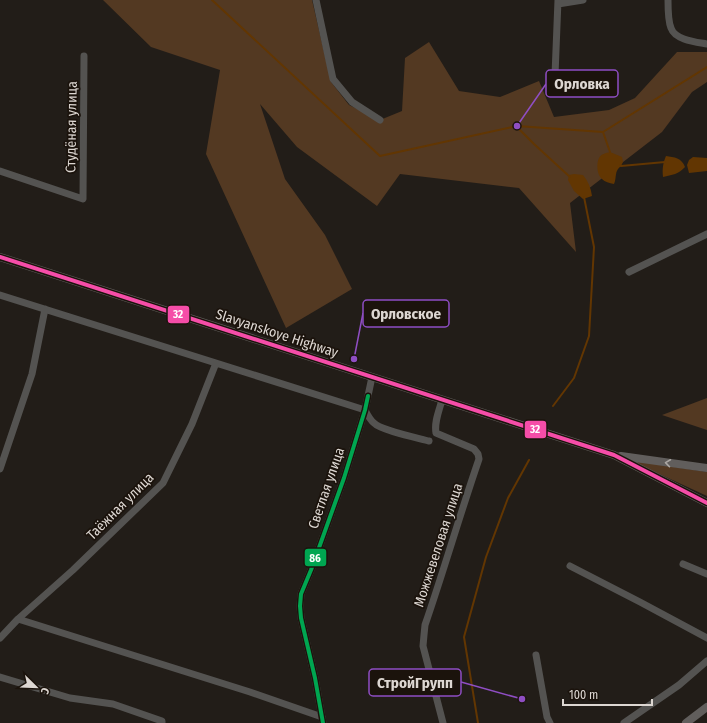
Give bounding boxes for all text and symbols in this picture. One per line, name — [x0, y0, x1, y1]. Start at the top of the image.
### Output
callout: Орловка — [546, 70, 618, 97]
text: Орловка — [554, 75, 610, 93]
street label: Студёная улица — [62, 81, 81, 173]
callout: Орловское — [363, 300, 449, 327]
line badge: 32 — [167, 305, 190, 324]
text: Орловское — [371, 305, 441, 323]
street label: Slavyanskoye Highway — [214, 306, 341, 362]
text: 32 — [172, 308, 183, 321]
line badge: 32 — [524, 420, 547, 439]
text: 32 — [529, 423, 540, 436]
street label: Светлая улица — [305, 445, 348, 531]
one-way arrow — [665, 459, 671, 468]
street label: Таёжная улица — [83, 469, 158, 543]
street label: Можжевеловая улица — [410, 481, 467, 609]
line badge: 86 — [304, 548, 327, 567]
text: 86 — [309, 552, 321, 565]
north arrow — [16, 667, 56, 707]
callout: СтройГрупп — [369, 669, 461, 696]
text: СтройГрупп — [377, 674, 453, 692]
scale bar — [563, 681, 652, 707]
text: С — [38, 686, 52, 696]
text: 100 m — [569, 688, 598, 702]

